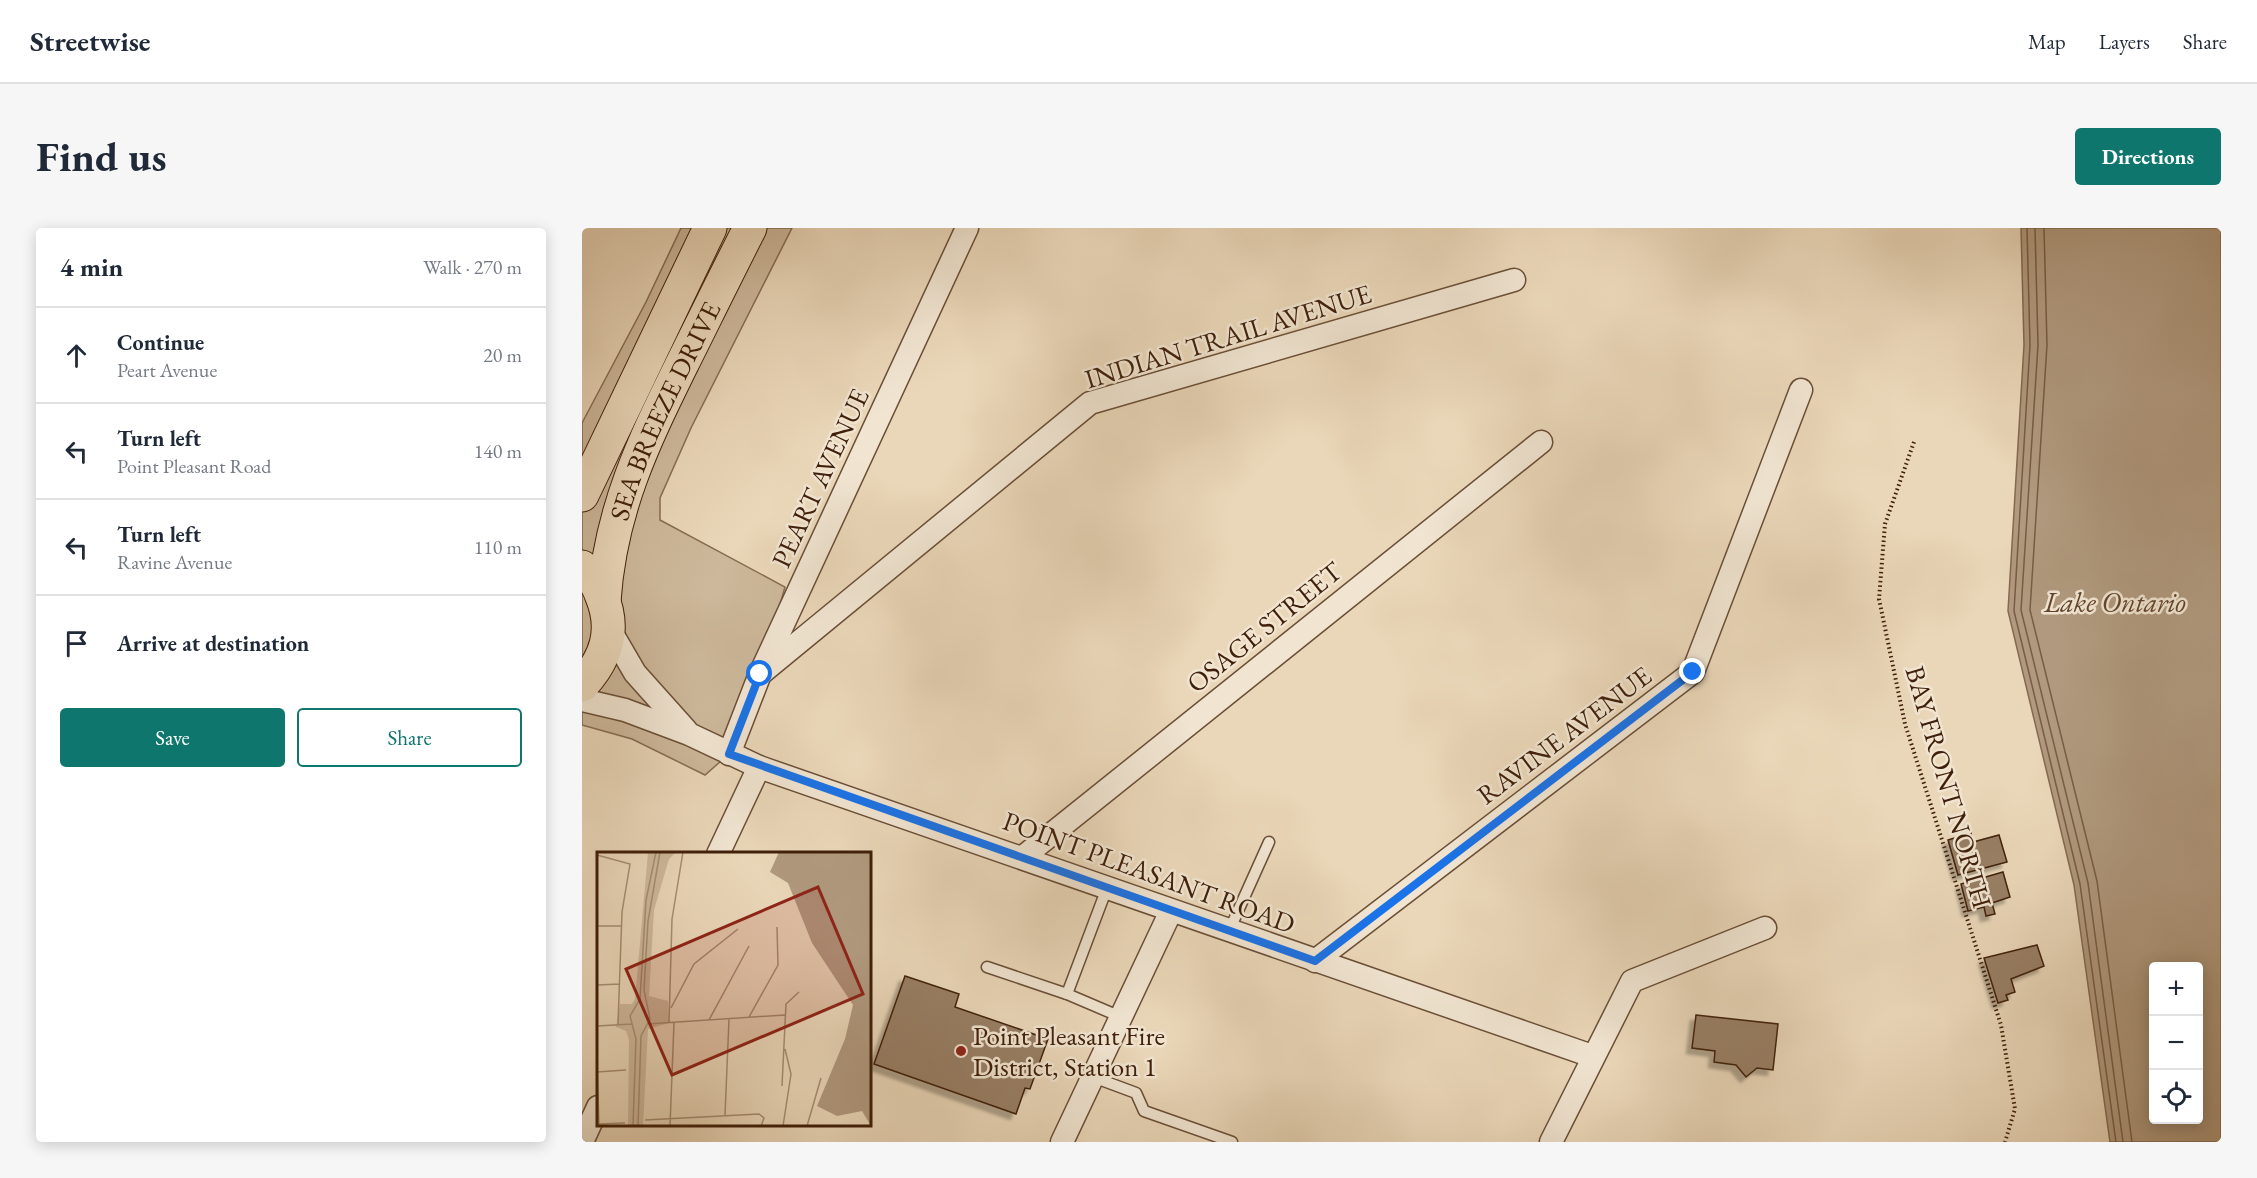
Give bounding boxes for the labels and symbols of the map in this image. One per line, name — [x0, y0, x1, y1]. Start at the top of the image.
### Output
street label: INDIAN TRAIL AVENUE — [1080, 276, 1376, 396]
street label: SEA BREEZE DRIVE — [601, 295, 728, 524]
street label: PEART AVENUE — [763, 383, 877, 573]
street label: OSAGE STREET — [1179, 553, 1349, 700]
water label: Lake Ontario — [2043, 584, 2186, 620]
street label: RAVINE AVENUE — [1470, 658, 1658, 812]
route end — [1679, 658, 1705, 684]
route start — [746, 660, 772, 686]
street label: BAY FRONT NORTH — [1898, 662, 2000, 912]
street label: POINT PLEASANT ROAD — [998, 803, 1300, 941]
inset map — [597, 852, 872, 1127]
place label: Point Pleasant Fire District, Station 1 — [973, 1018, 1165, 1084]
marker: Point Pleasant Fire District, Station 1 — [954, 1044, 968, 1058]

